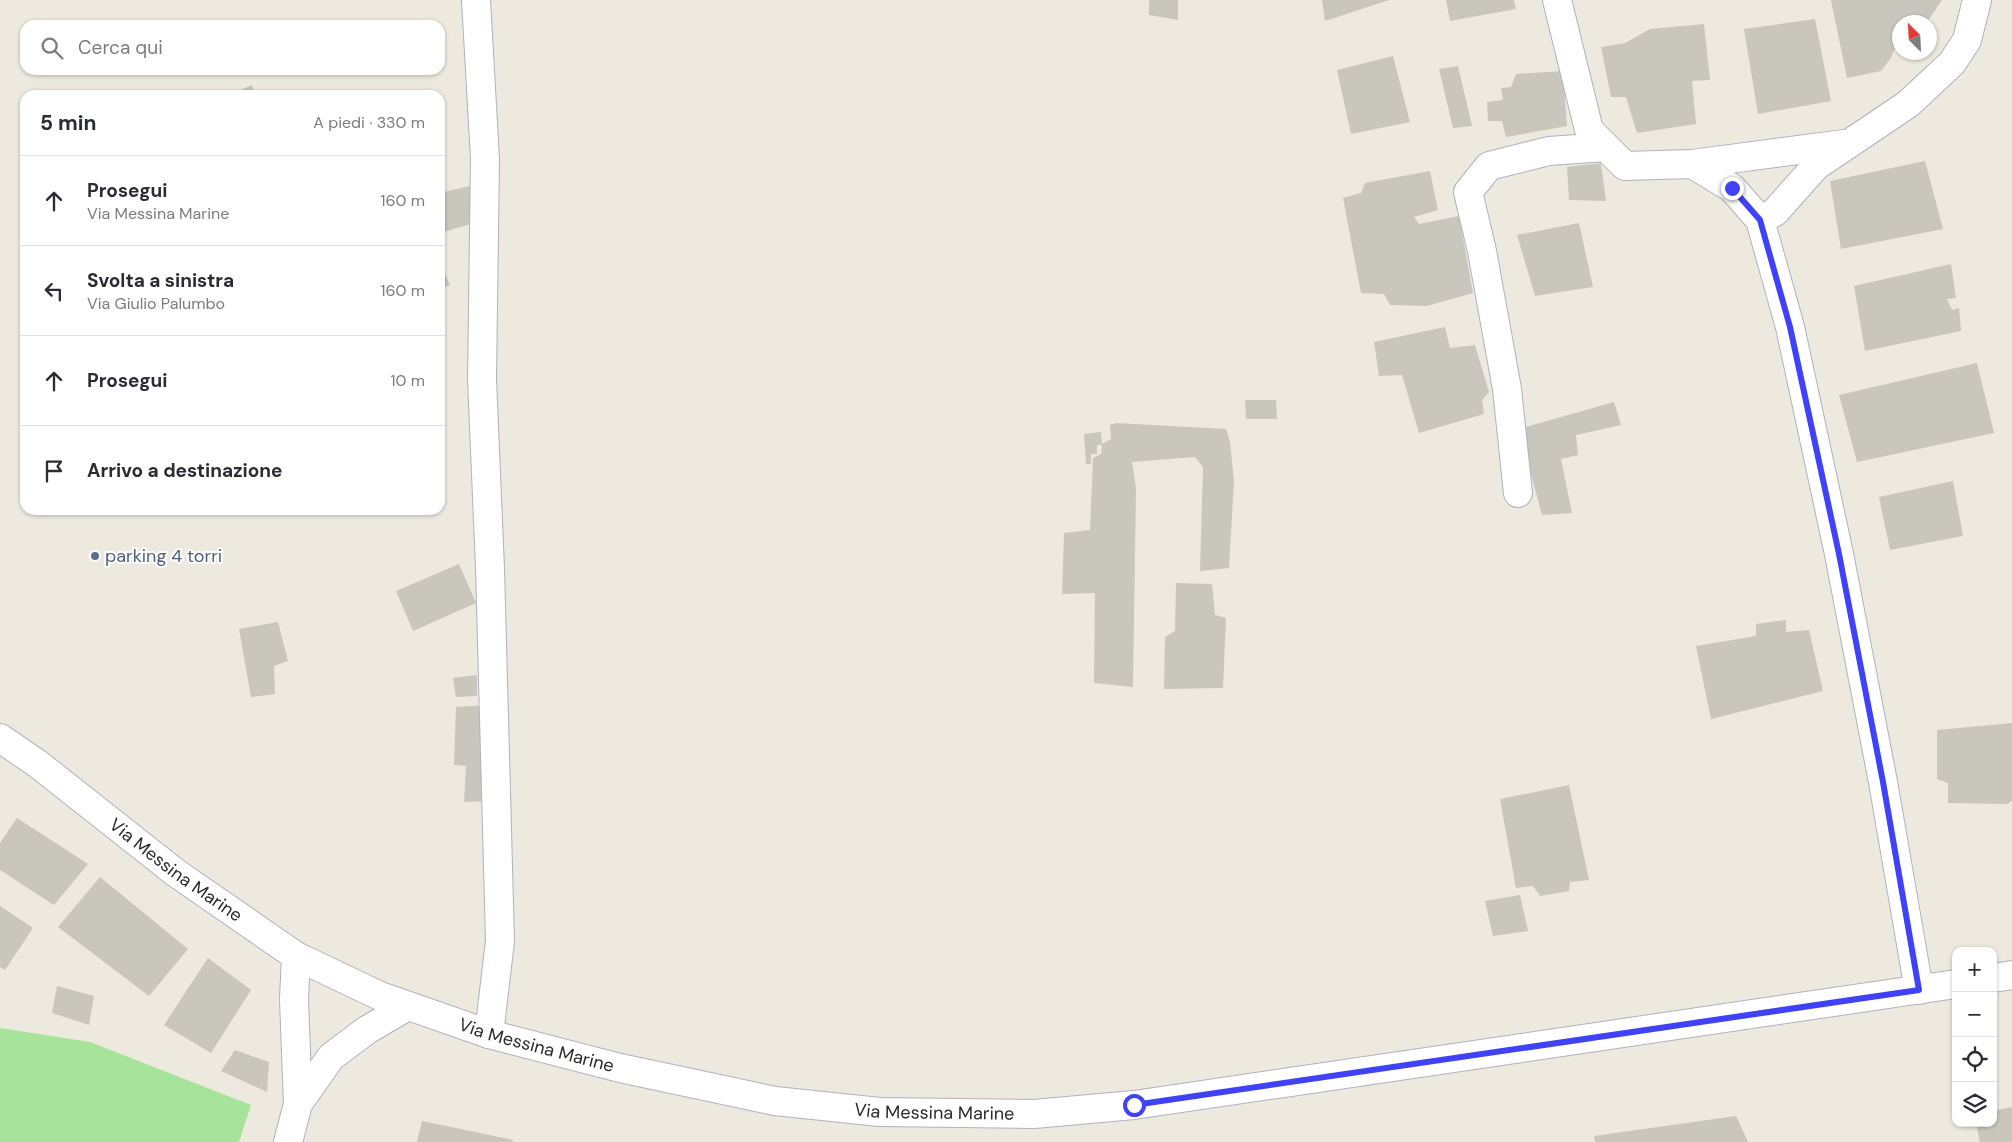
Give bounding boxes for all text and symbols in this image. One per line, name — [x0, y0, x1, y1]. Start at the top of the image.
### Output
north arrow — [1892, 15, 1937, 60]
search box — [20, 20, 445, 75]
icon: search — [38, 34, 66, 62]
text: Cerca qui — [78, 35, 163, 60]
text: 5 min — [40, 109, 96, 137]
text: A piedi · 330 m — [313, 112, 425, 133]
route end — [1721, 177, 1744, 200]
text: Prosegui — [87, 178, 167, 203]
icon: ahead — [40, 187, 68, 215]
text: 160 m — [381, 190, 425, 211]
text: Via Messina Marine — [87, 203, 229, 224]
text: Svolta a sinistra — [87, 268, 234, 293]
icon: left — [40, 277, 68, 305]
text: 160 m — [381, 280, 425, 301]
text: Via Giulio Palumbo — [87, 293, 225, 314]
icon: ahead — [40, 367, 68, 395]
text: Prosegui — [87, 368, 167, 393]
text: 10 m — [391, 370, 425, 391]
icon: arrive — [40, 457, 68, 485]
text: Arrivo a destinazione — [87, 458, 282, 483]
place label: parking 4 torri — [105, 544, 222, 568]
marker: parking 4 torri — [89, 550, 101, 562]
street label: Via Messina Marine — [104, 813, 247, 927]
map controls — [1952, 947, 1997, 1127]
button: + — [1952, 947, 1997, 992]
button: − — [1952, 992, 1997, 1037]
street label: Via Messina Marine — [455, 1012, 617, 1078]
button: locate — [1952, 1037, 1997, 1082]
button: layers — [1952, 1082, 1997, 1127]
route start — [1123, 1094, 1146, 1117]
street label: Via Messina Marine — [853, 1097, 1015, 1126]

